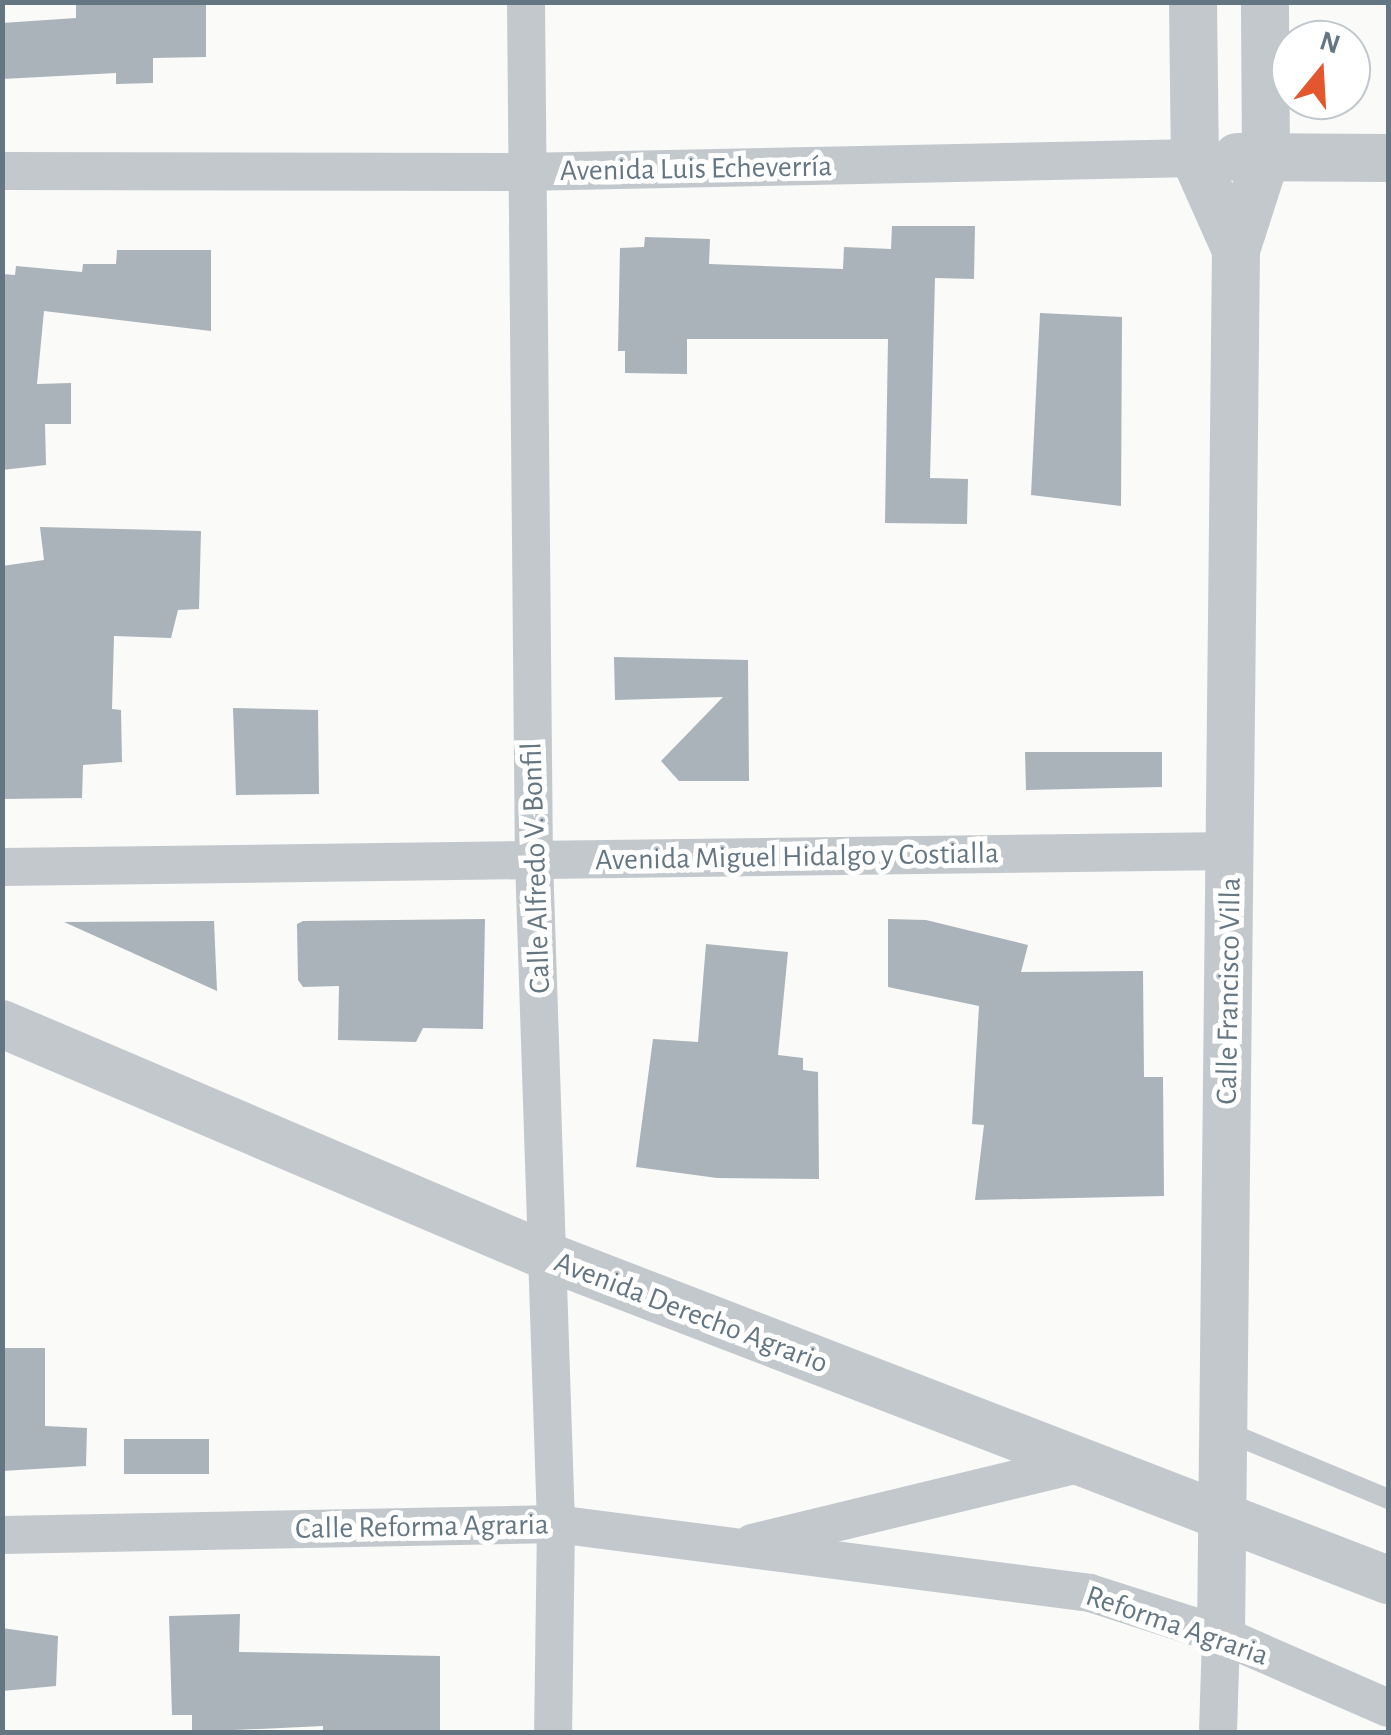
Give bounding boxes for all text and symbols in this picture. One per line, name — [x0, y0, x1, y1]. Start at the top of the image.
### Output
north arrow — [1271, 20, 1371, 120]
text: N — [1316, 27, 1343, 60]
street label: Avenida Luis Echeverría — [560, 149, 832, 189]
street label: Calle Alfredo V. Bonfil — [514, 742, 558, 994]
street label: Avenida Miguel Hidalgo y Costialla — [595, 835, 999, 879]
street label: Calle Francisco Villa — [1209, 877, 1249, 1105]
street label: Avenida Derecho Agrario — [549, 1244, 833, 1382]
street label: Calle Reforma Agraria — [295, 1507, 549, 1547]
street label: Reforma Agraria — [1081, 1578, 1273, 1674]

